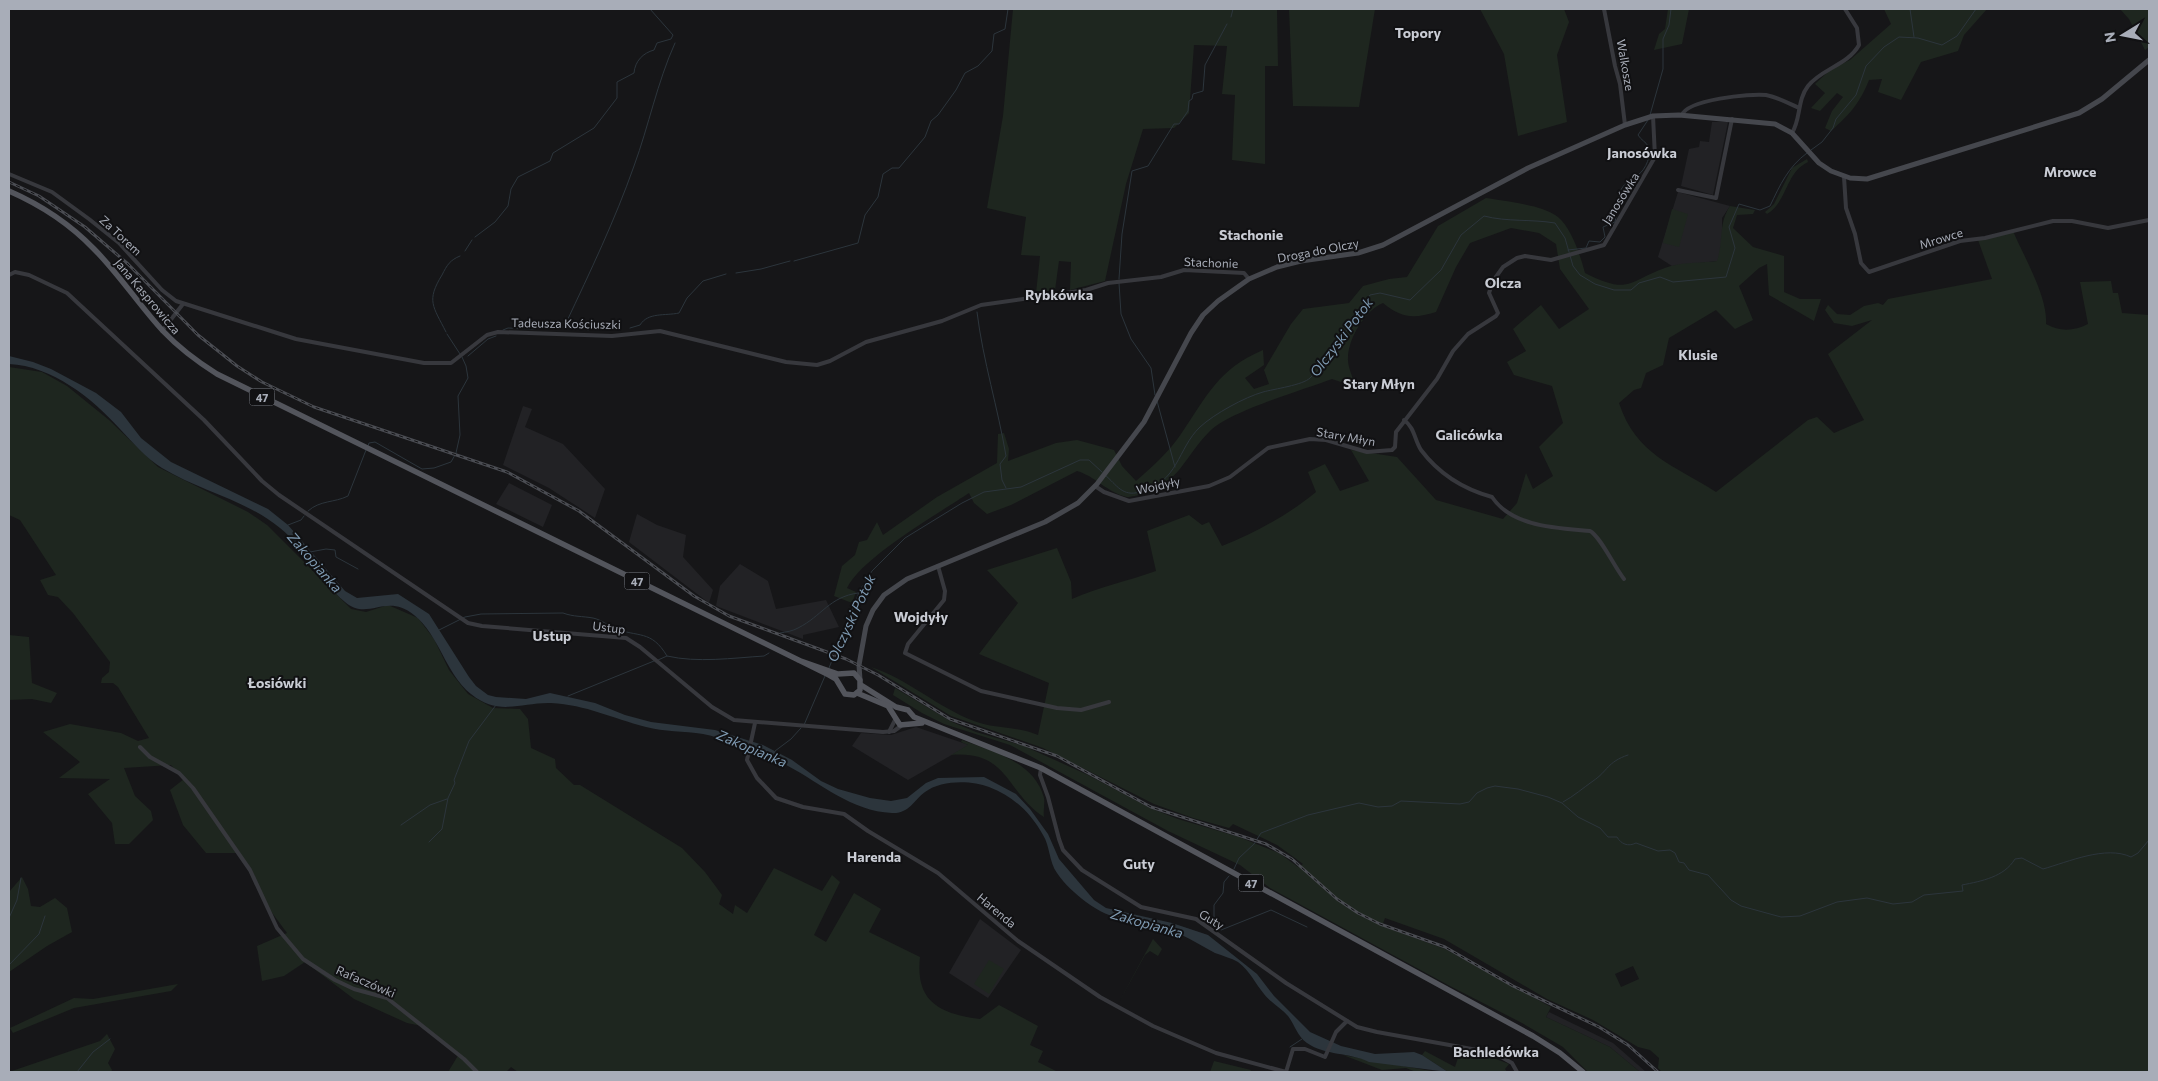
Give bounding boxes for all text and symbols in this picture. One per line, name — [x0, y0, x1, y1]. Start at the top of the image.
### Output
north arrow — [2098, 10, 2148, 60]
district label: Topory — [1395, 24, 1442, 41]
text: N — [2100, 31, 2119, 44]
street label: Walkosze — [1615, 38, 1637, 92]
district label: Janosówka — [1607, 144, 1677, 161]
district label: Mrowce — [2044, 163, 2096, 180]
street label: Janosówka — [1599, 169, 1642, 227]
street label: Za Torem — [97, 212, 145, 258]
street label: Mrowce — [1918, 225, 1964, 251]
district label: Stachonie — [1219, 226, 1283, 243]
street label: Droga do Olczy — [1276, 235, 1360, 265]
street label: Stachonie — [1184, 254, 1238, 270]
street label: Jana Kasprowicza — [111, 255, 184, 337]
district label: Olcza — [1485, 274, 1521, 291]
district label: Rybkówka — [1025, 286, 1093, 303]
water label: Olczyski Potok — [1306, 294, 1376, 380]
street label: Tadeusza Kościuszki — [511, 315, 621, 331]
district label: Klusie — [1678, 346, 1718, 363]
district label: Stary Młyn — [1343, 375, 1415, 392]
road number: 47 — [250, 388, 274, 406]
street label: Stary Młyn — [1315, 424, 1377, 448]
district label: Galicówka — [1435, 426, 1503, 443]
street label: Wojdyły — [1135, 474, 1181, 496]
water label: Zakopianka — [284, 528, 346, 596]
water label: Olczyski Potok — [823, 571, 879, 664]
road number: 47 — [624, 572, 650, 590]
district label: Wojdyły — [894, 608, 949, 625]
street label: Ustup — [592, 618, 626, 636]
district label: Ustup — [533, 627, 571, 644]
district label: Łosiówki — [247, 674, 306, 691]
water label: Zakopianka — [713, 725, 790, 770]
district label: Harenda — [847, 848, 901, 865]
district label: Guty — [1123, 855, 1155, 872]
road number: 47 — [1238, 874, 1264, 891]
street label: Harenda — [975, 890, 1019, 930]
water label: Zakopianka — [1108, 904, 1185, 941]
street label: Guty — [1197, 906, 1227, 932]
street label: Rafaczówki — [334, 962, 398, 1000]
district label: Bachledówka — [1453, 1043, 1539, 1060]

